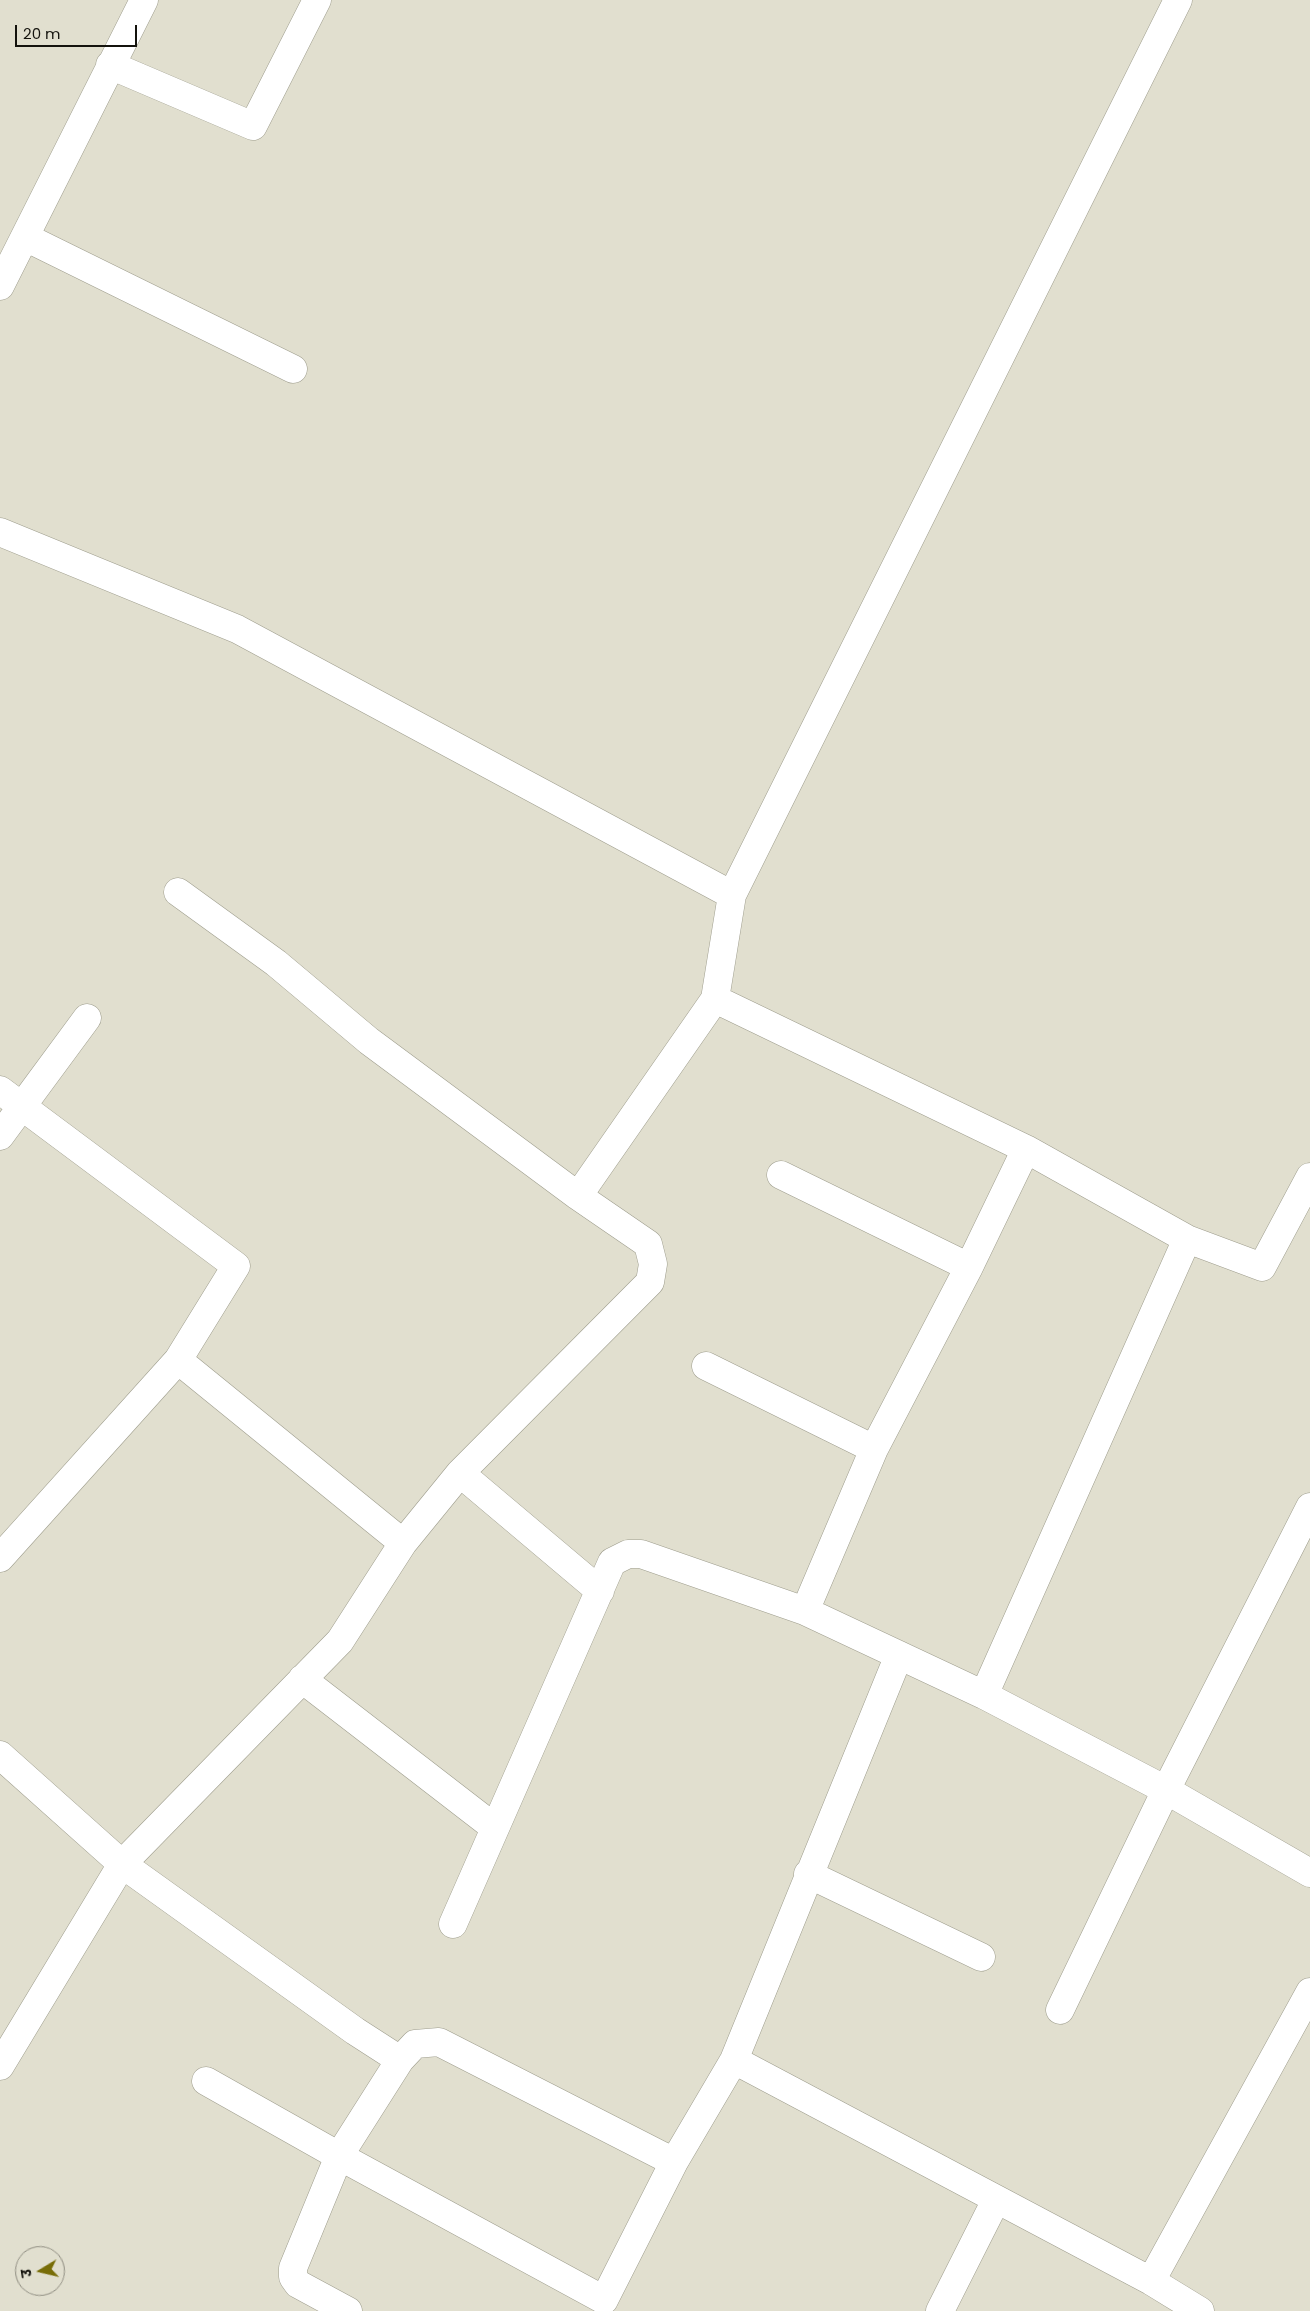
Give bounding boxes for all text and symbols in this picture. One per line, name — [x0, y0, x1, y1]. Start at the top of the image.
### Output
scale bar — [18, 15, 140, 47]
text: 20 m — [23, 23, 61, 44]
north arrow — [15, 2246, 65, 2296]
text: उ — [16, 2268, 37, 2279]

